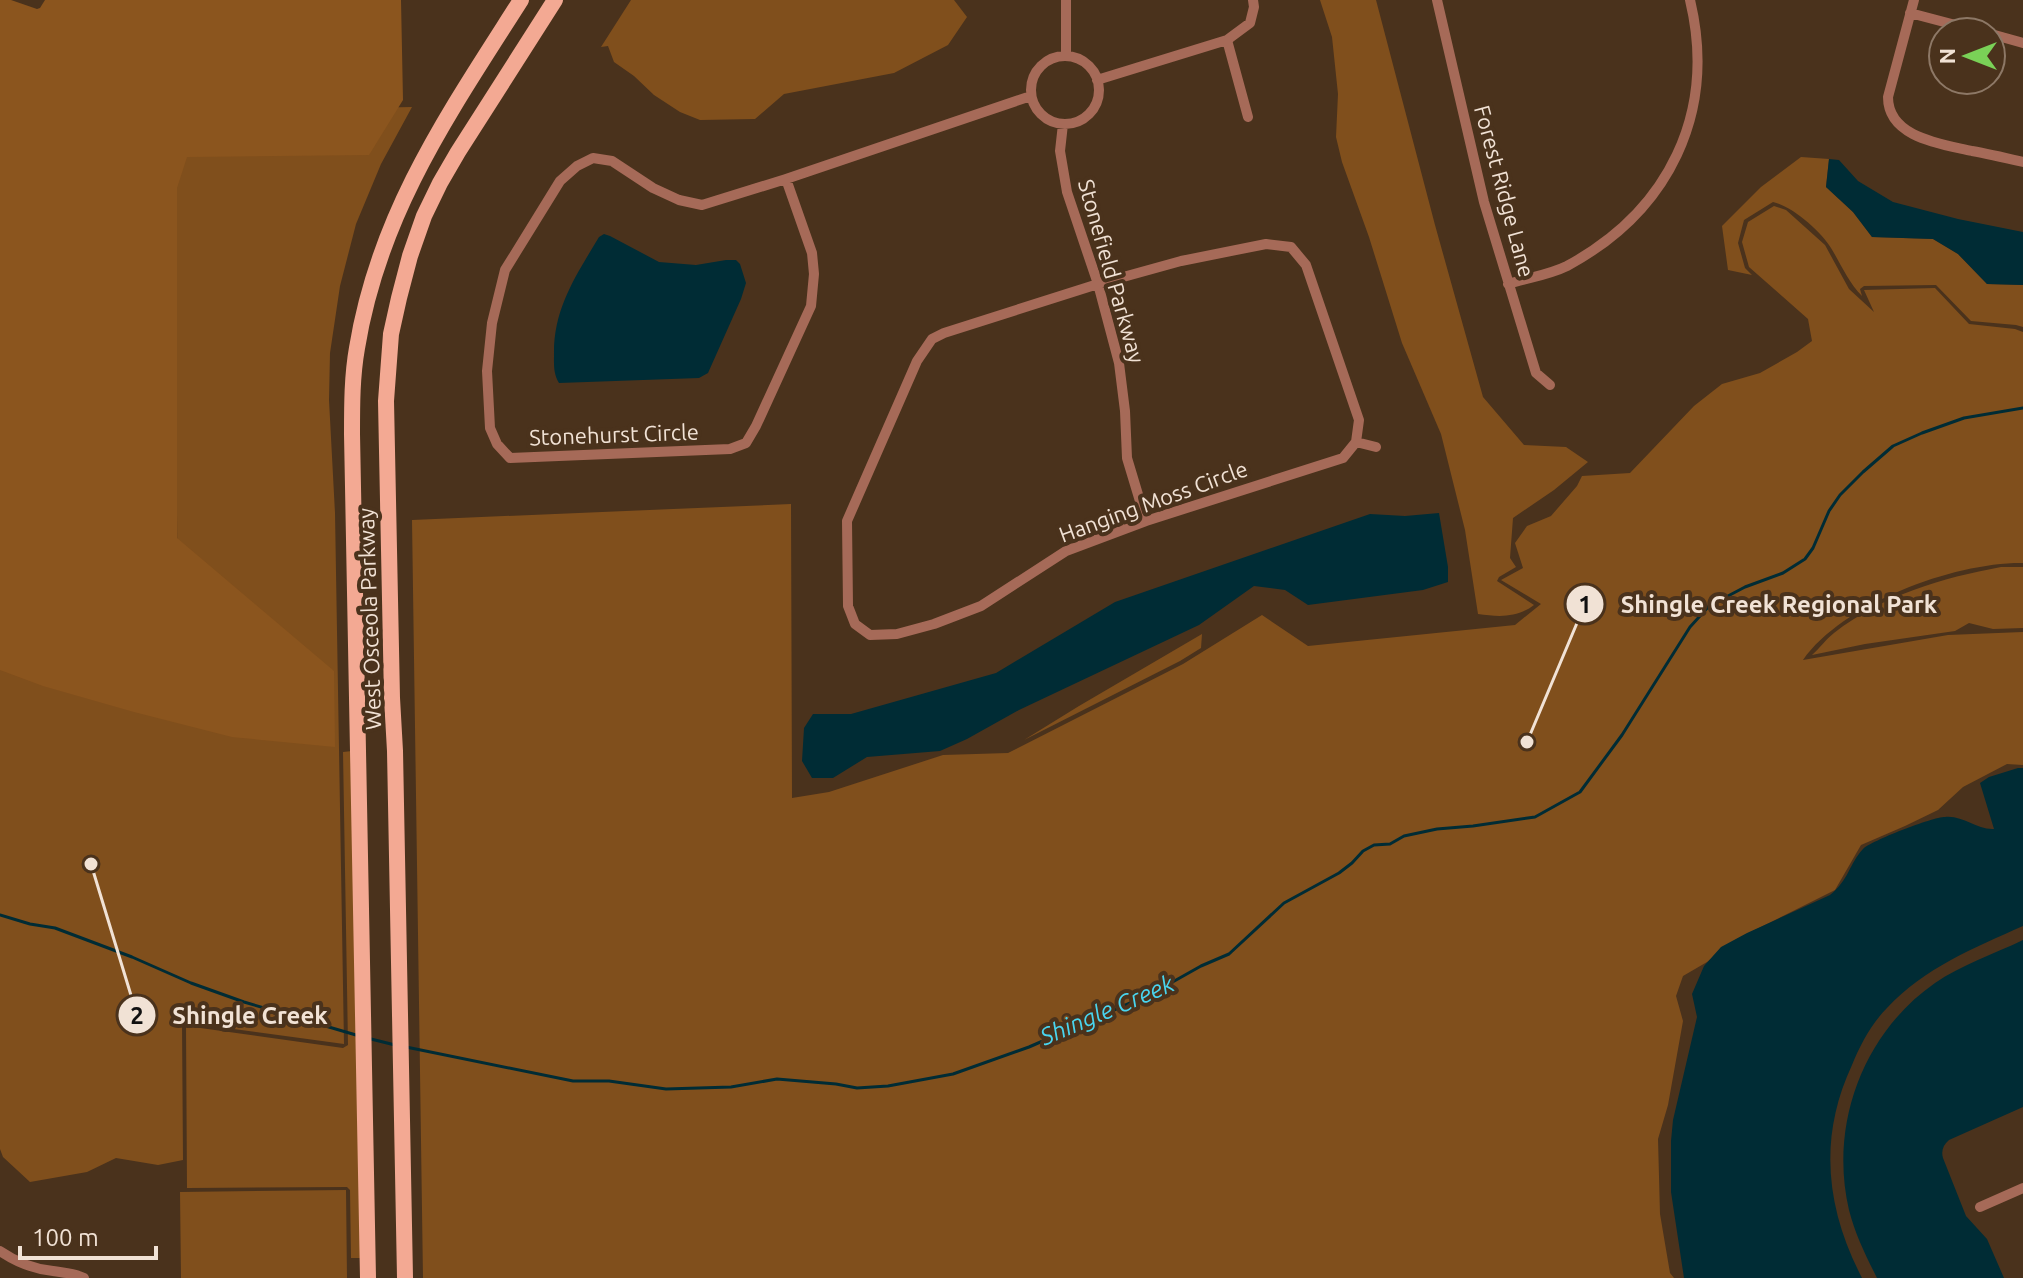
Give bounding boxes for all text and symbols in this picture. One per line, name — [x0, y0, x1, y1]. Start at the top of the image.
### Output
north arrow — [1927, 16, 2007, 96]
text: N — [1934, 48, 1959, 64]
street label: Forest Ridge Lane — [1470, 102, 1540, 280]
street label: Stonefield Parkway — [1074, 176, 1150, 366]
street label: Stonehurst Circle — [529, 419, 699, 449]
street label: Hanging Moss Circle — [1055, 455, 1251, 547]
street label: West Osceola Parkway — [353, 507, 385, 730]
callout: Shingle Creek Regional Park — [1565, 580, 1953, 628]
text: 1 — [1578, 591, 1592, 618]
text: Shingle Creek Regional Park — [1621, 591, 1938, 618]
water label: Shingle Creek — [1035, 969, 1179, 1051]
callout: Shingle Creek — [117, 991, 344, 1039]
text: 2 — [130, 1002, 144, 1029]
text: Shingle Creek — [172, 1002, 328, 1029]
scale bar — [20, 1210, 156, 1260]
text: 100 m — [32, 1224, 99, 1251]

